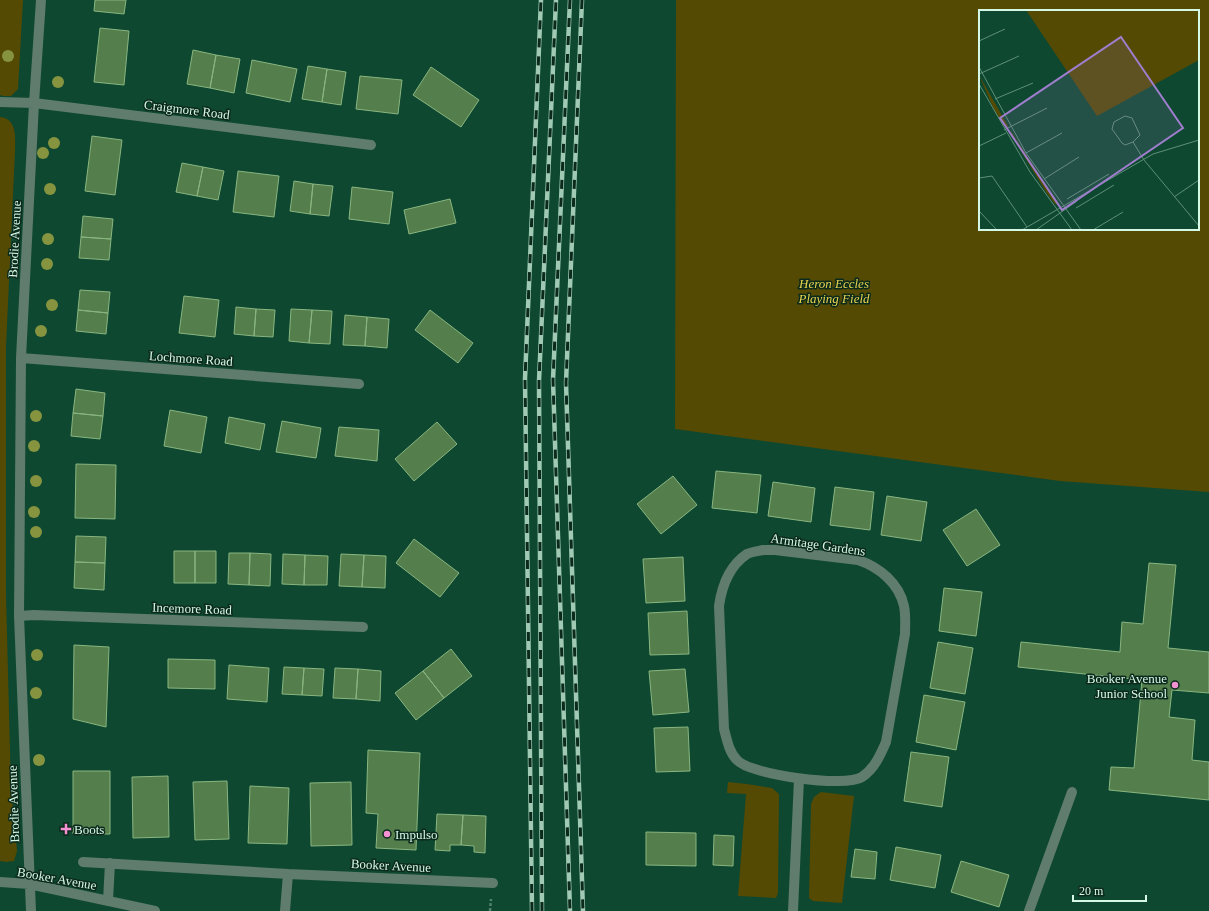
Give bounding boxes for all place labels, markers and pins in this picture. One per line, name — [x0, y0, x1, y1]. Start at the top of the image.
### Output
place label: Booker Avenue Junior School — [1087, 671, 1167, 701]
marker: Booker Avenue Junior School — [1170, 680, 1180, 690]
place label: Boots — [74, 822, 104, 837]
marker: Boots — [61, 824, 71, 834]
place label: Impulso — [395, 827, 438, 842]
marker: Impulso — [382, 829, 392, 839]

